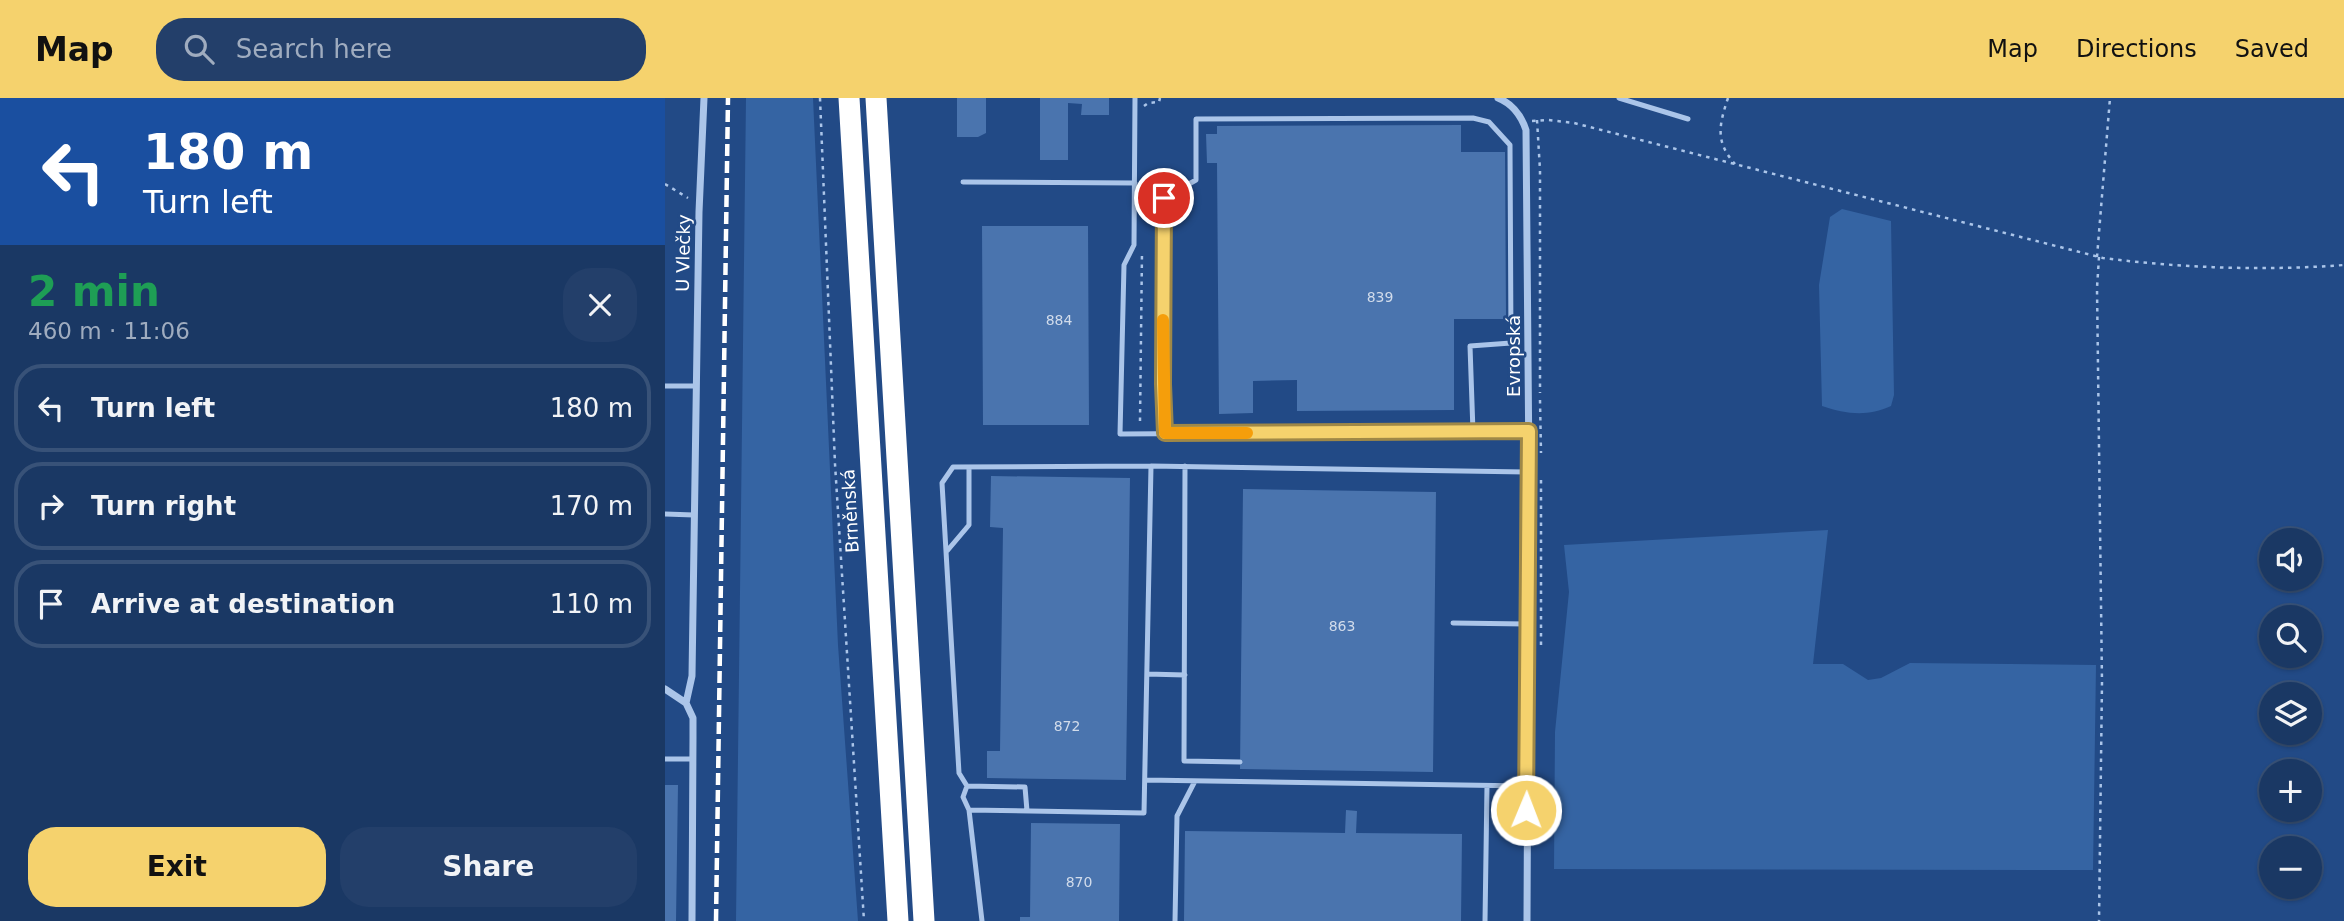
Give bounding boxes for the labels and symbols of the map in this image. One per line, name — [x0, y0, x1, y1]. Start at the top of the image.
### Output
pin — [1134, 168, 1194, 228]
street label: U Vlečky — [672, 214, 694, 292]
house number: 839 — [1367, 289, 1393, 305]
house number: 884 — [1046, 312, 1072, 328]
street label: Evropská — [1503, 315, 1524, 397]
street label: Brněnská — [837, 469, 863, 553]
house number: 863 — [1329, 618, 1355, 634]
house number: 872 — [1054, 718, 1080, 734]
position arrow — [1489, 773, 1563, 847]
house number: 870 — [1066, 874, 1092, 890]

